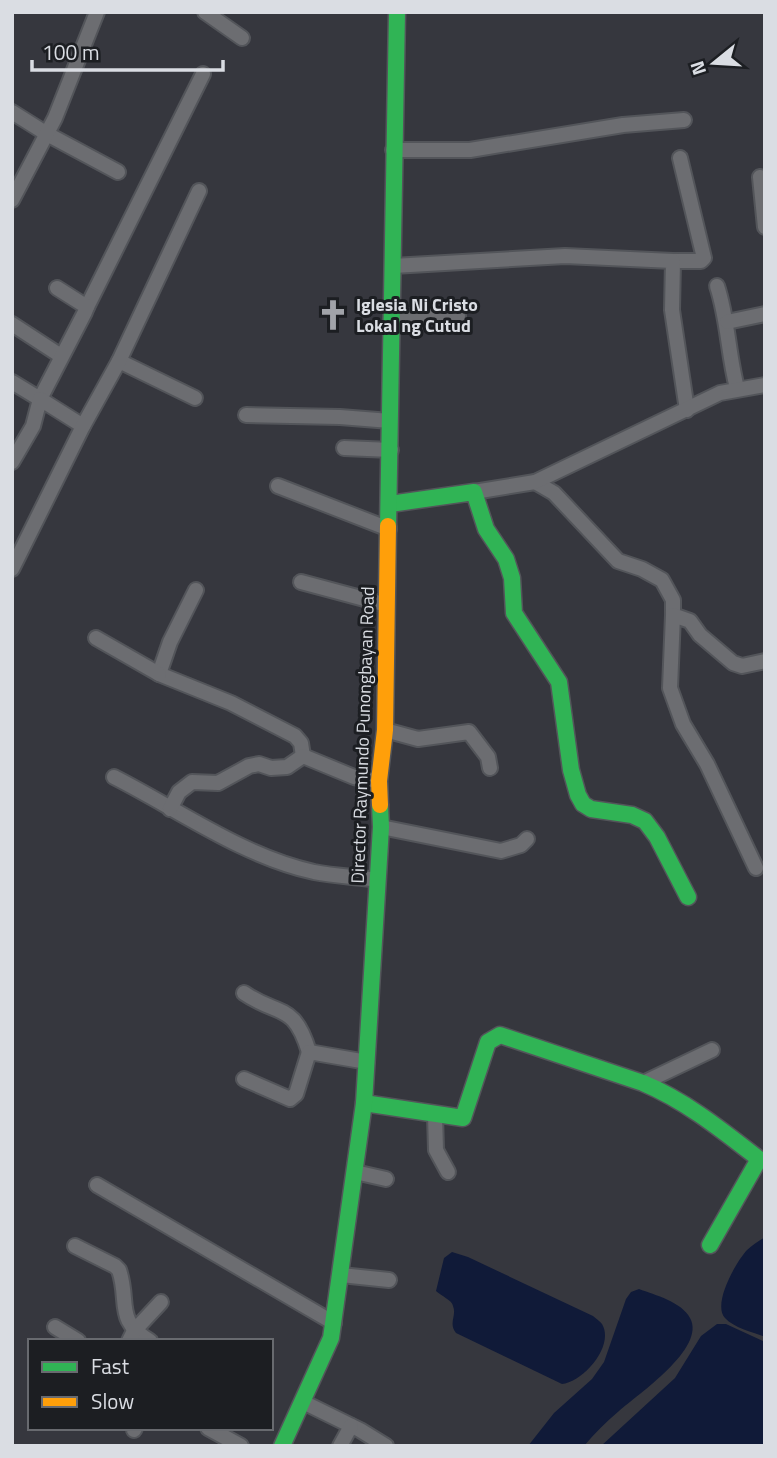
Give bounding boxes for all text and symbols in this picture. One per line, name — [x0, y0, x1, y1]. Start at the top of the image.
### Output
scale bar — [32, 28, 222, 72]
north arrow — [679, 28, 749, 98]
text: 100 m — [42, 36, 99, 68]
text: N — [682, 58, 713, 79]
place label: Iglesia Ni Cristo Lokal ng Cutud — [356, 291, 478, 339]
church icon: Iglesia Ni Cristo Lokal ng Cutud — [316, 298, 350, 332]
street label: Director Raymundo Punongbayan Road — [344, 586, 381, 884]
legend — [28, 1339, 273, 1430]
text: Fast — [91, 1350, 130, 1382]
text: Slow — [91, 1385, 134, 1417]

